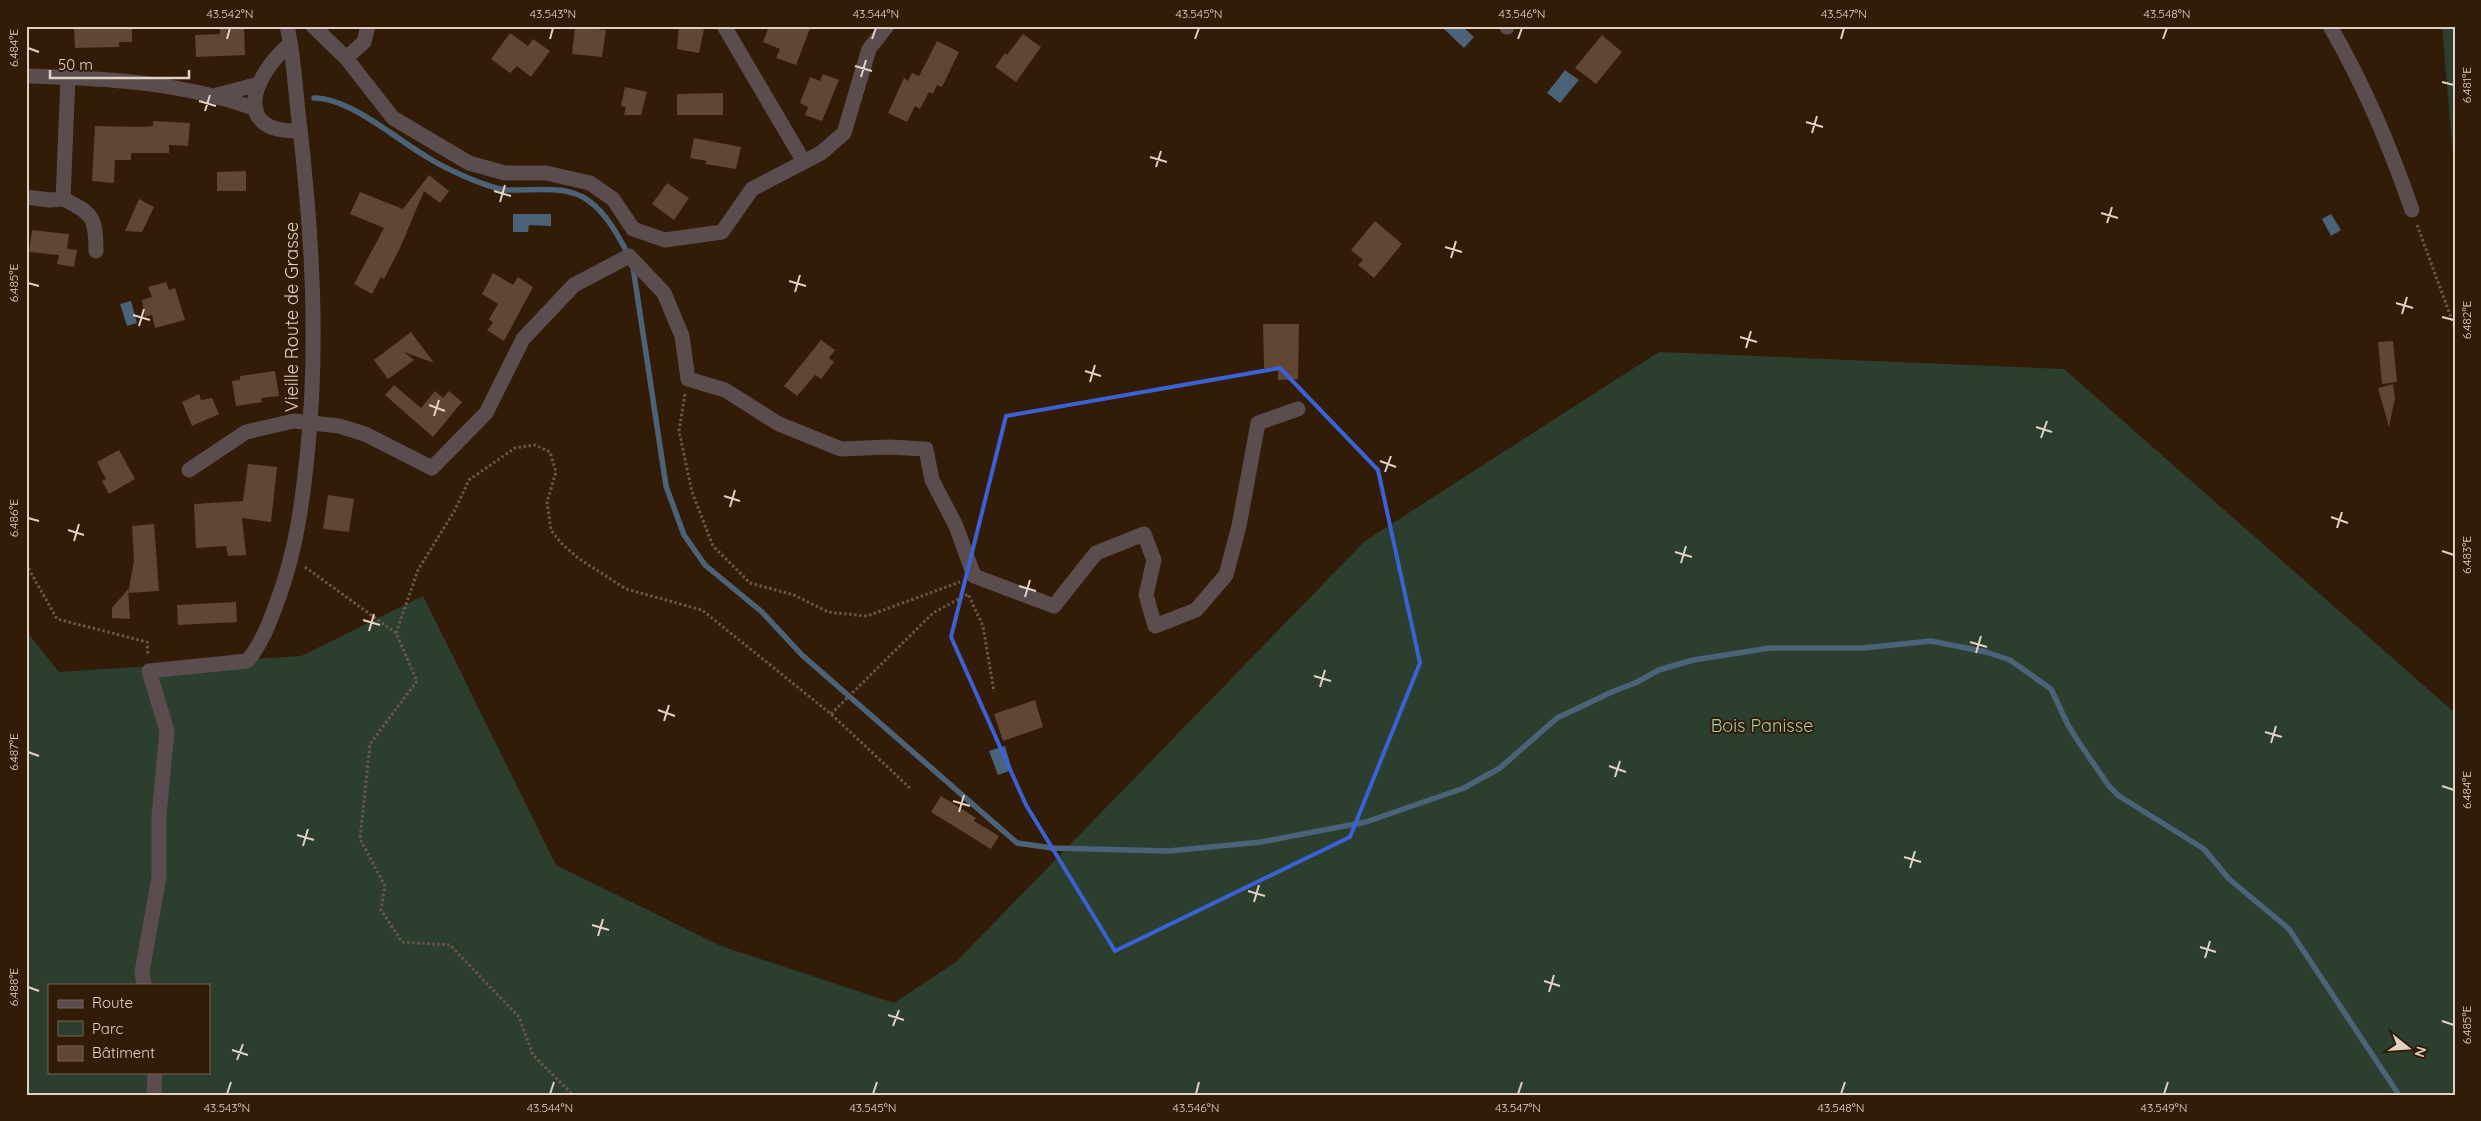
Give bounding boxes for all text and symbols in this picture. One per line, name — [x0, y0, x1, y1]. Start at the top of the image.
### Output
text: 43.542°N — [206, 6, 254, 21]
text: 43.543°N — [530, 6, 576, 21]
text: 43.544°N — [853, 6, 899, 21]
text: 43.545°N — [1176, 6, 1223, 21]
text: 43.546°N — [1499, 6, 1545, 21]
text: 43.547°N — [1821, 6, 1867, 21]
text: 43.548°N — [2144, 6, 2190, 21]
text: 6.484°E — [6, 29, 21, 67]
scale bar — [50, 48, 189, 80]
text: 50 m — [58, 55, 93, 74]
text: 6.481°E — [2459, 67, 2474, 103]
street label: Vieille Route de Grasse — [280, 222, 303, 412]
text: 6.485°E — [6, 264, 21, 302]
text: 6.482°E — [2459, 301, 2474, 339]
text: 6.486°E — [6, 499, 21, 537]
text: 6.483°E — [2459, 536, 2474, 574]
park label: Bois Panisse — [1711, 714, 1813, 737]
text: 6.487°E — [6, 733, 21, 771]
text: 6.484°E — [2459, 771, 2474, 809]
text: 6.488°E — [6, 968, 21, 1006]
legend — [48, 984, 210, 1074]
text: Route — [92, 993, 133, 1012]
text: 6.485°E — [2459, 1006, 2474, 1044]
text: Parc — [92, 1019, 123, 1038]
north arrow — [2384, 1024, 2434, 1074]
text: Bâtiment — [92, 1043, 155, 1062]
text: N — [2410, 1044, 2431, 1059]
text: 43.543°N — [204, 1100, 250, 1115]
text: 43.544°N — [527, 1100, 573, 1115]
text: 43.545°N — [850, 1100, 897, 1115]
text: 43.546°N — [1173, 1100, 1219, 1115]
text: 43.547°N — [1495, 1100, 1541, 1115]
text: 43.548°N — [1818, 1100, 1864, 1115]
text: 43.549°N — [2141, 1100, 2187, 1115]

